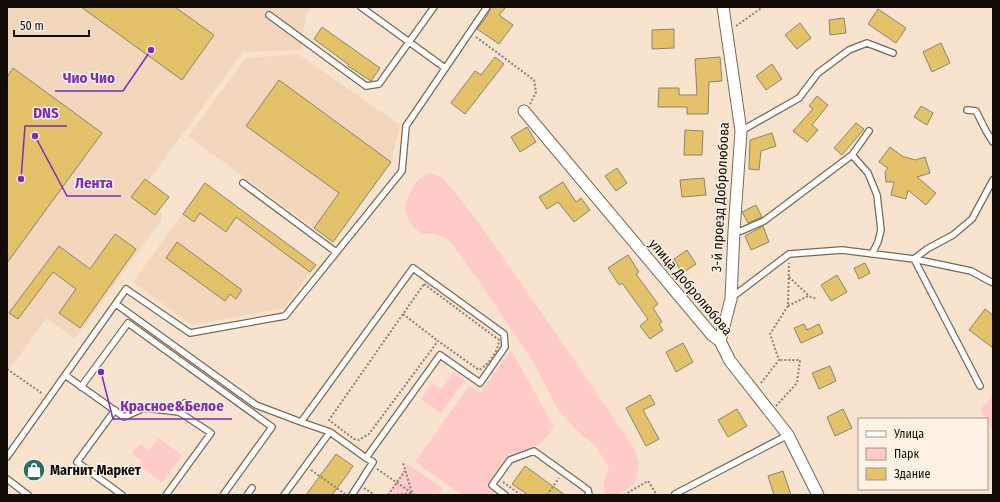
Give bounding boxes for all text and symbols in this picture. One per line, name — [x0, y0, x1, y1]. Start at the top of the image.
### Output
scale bar — [14, 12, 89, 38]
text: 50 m — [20, 19, 44, 33]
callout: Чио Чио — [55, 64, 123, 91]
text: Чио Чио — [63, 69, 115, 87]
callout: DNS — [25, 99, 67, 126]
text: DNS — [33, 104, 59, 122]
street label: 3-й проезд Добролюбова — [708, 121, 733, 272]
callout: Лента — [67, 169, 121, 196]
text: Лента — [75, 174, 113, 192]
street label: улица Добролюбова — [645, 236, 736, 339]
callout: Красное&Белое — [113, 392, 232, 419]
text: Красное&Белое — [120, 397, 224, 415]
legend — [858, 418, 988, 490]
text: Улица — [893, 427, 924, 441]
text: Парк — [894, 447, 920, 461]
shop icon: Магнит Маркет — [21, 457, 47, 483]
place label: Магнит Маркет — [50, 462, 142, 479]
text: Здание — [894, 467, 930, 481]

